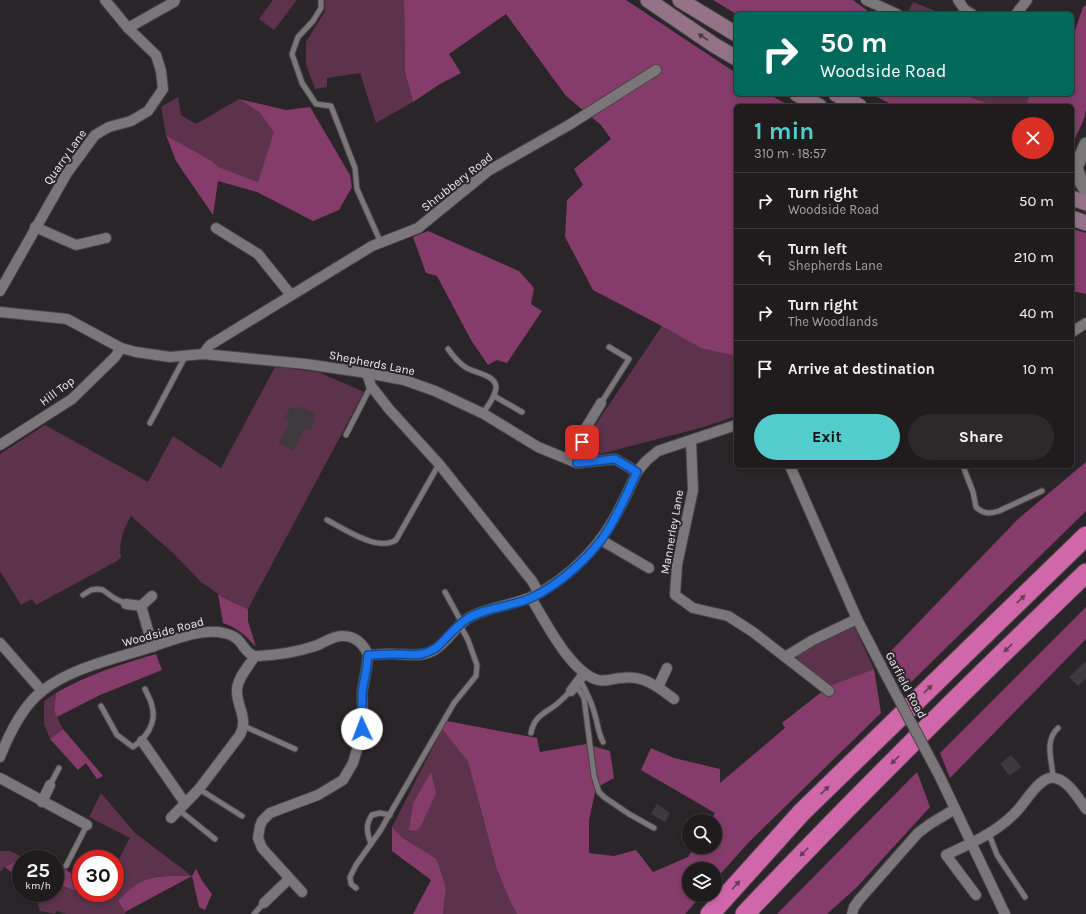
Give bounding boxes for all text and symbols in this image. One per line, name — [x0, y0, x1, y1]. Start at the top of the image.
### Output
text: 50 m — [820, 26, 888, 59]
icon: right — [754, 28, 806, 80]
one-way arrow — [698, 33, 708, 41]
text: Woodside Road — [820, 60, 946, 82]
text: 1 min — [754, 117, 814, 145]
button: close — [1012, 117, 1054, 159]
street label: Quarry Lane — [41, 127, 89, 187]
text: 310 m · 18:57 — [754, 146, 826, 161]
street label: Shrubbery Road — [418, 150, 496, 214]
text: Turn right — [788, 184, 858, 202]
icon: right — [754, 190, 776, 212]
text: 50 m — [1019, 192, 1054, 210]
text: Woodside Road — [788, 202, 879, 217]
text: Turn left — [788, 240, 847, 258]
icon: left — [754, 246, 776, 268]
text: 210 m — [1014, 248, 1054, 266]
text: Shepherds Lane — [788, 258, 883, 273]
text: Turn right — [788, 296, 858, 314]
icon: right — [754, 302, 776, 324]
text: 40 m — [1019, 304, 1054, 322]
text: The Woodlands — [788, 314, 878, 329]
street label: Shepherds Lane — [328, 348, 416, 378]
icon: arrive — [754, 358, 776, 380]
text: Arrive at destination — [788, 360, 935, 378]
text: 10 m — [1023, 360, 1054, 378]
street label: Hill Top — [37, 373, 77, 409]
button: Exit — [754, 414, 900, 460]
button: Share — [908, 414, 1054, 460]
pin — [565, 425, 599, 459]
icon: arrive — [571, 431, 593, 453]
street label: Mannerley Lane — [658, 489, 686, 575]
one-way arrow — [1016, 594, 1026, 604]
street label: Woodside Road — [121, 614, 205, 650]
one-way arrow — [1003, 643, 1013, 653]
street label: Garfield Road — [883, 649, 929, 721]
one-way arrow — [923, 685, 933, 694]
position arrow — [341, 708, 383, 750]
one-way arrow — [891, 755, 900, 765]
one-way arrow — [820, 785, 830, 795]
map controls — [682, 814, 722, 902]
button: search — [682, 814, 722, 854]
one-way arrow — [799, 847, 809, 857]
speed limit sign: 30 — [72, 850, 124, 902]
text: 25 — [26, 859, 50, 882]
button: layers — [682, 862, 722, 902]
text: km/h — [25, 880, 51, 892]
one-way arrow — [731, 880, 741, 890]

